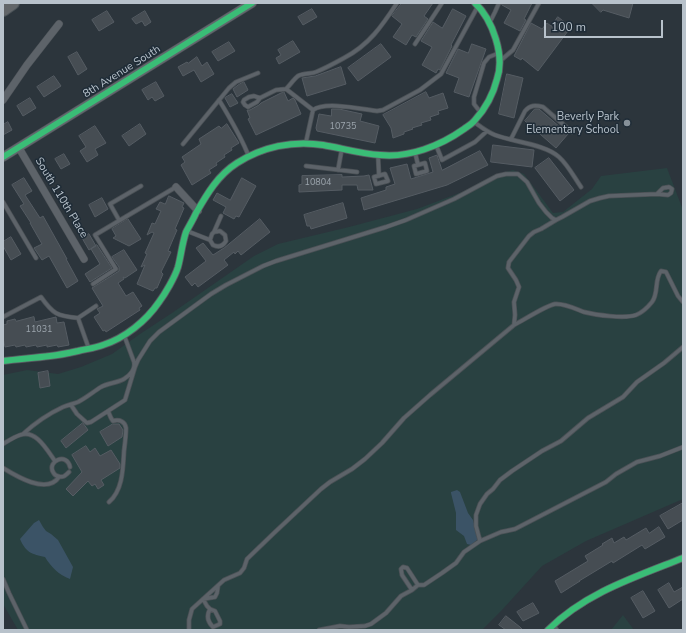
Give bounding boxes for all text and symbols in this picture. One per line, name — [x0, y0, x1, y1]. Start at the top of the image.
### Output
scale bar — [546, 12, 665, 38]
text: 100 m — [551, 19, 586, 35]
street label: 8th Avenue South — [81, 43, 163, 101]
place label: Beverly Park Elementary School — [526, 110, 619, 136]
marker: Beverly Park Elementary School — [622, 118, 632, 128]
house number: 10735 — [330, 122, 356, 132]
street label: South 110th Place — [32, 155, 90, 241]
house number: 10804 — [305, 178, 331, 188]
house number: 11031 — [26, 325, 52, 335]

